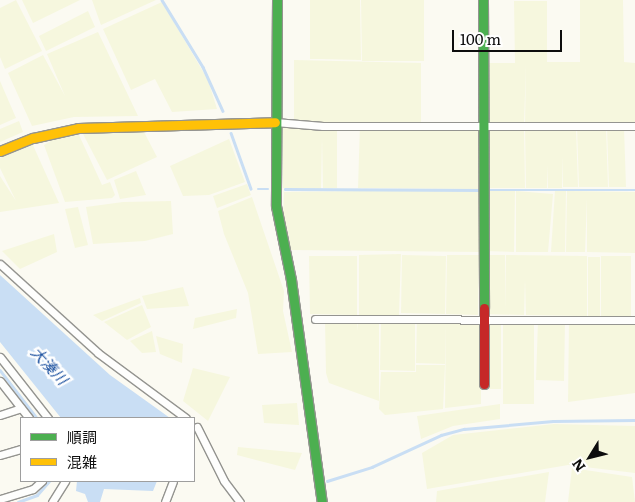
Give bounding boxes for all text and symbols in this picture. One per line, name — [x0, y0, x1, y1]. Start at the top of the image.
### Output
scale bar — [455, 20, 565, 52]
text: 100 m — [460, 27, 501, 50]
water label: 大湊川 — [28, 342, 72, 388]
legend — [20, 417, 195, 482]
text: 順調 — [67, 425, 97, 448]
north arrow — [565, 432, 615, 482]
text: 混雑 — [67, 450, 97, 473]
text: N — [566, 455, 589, 476]

